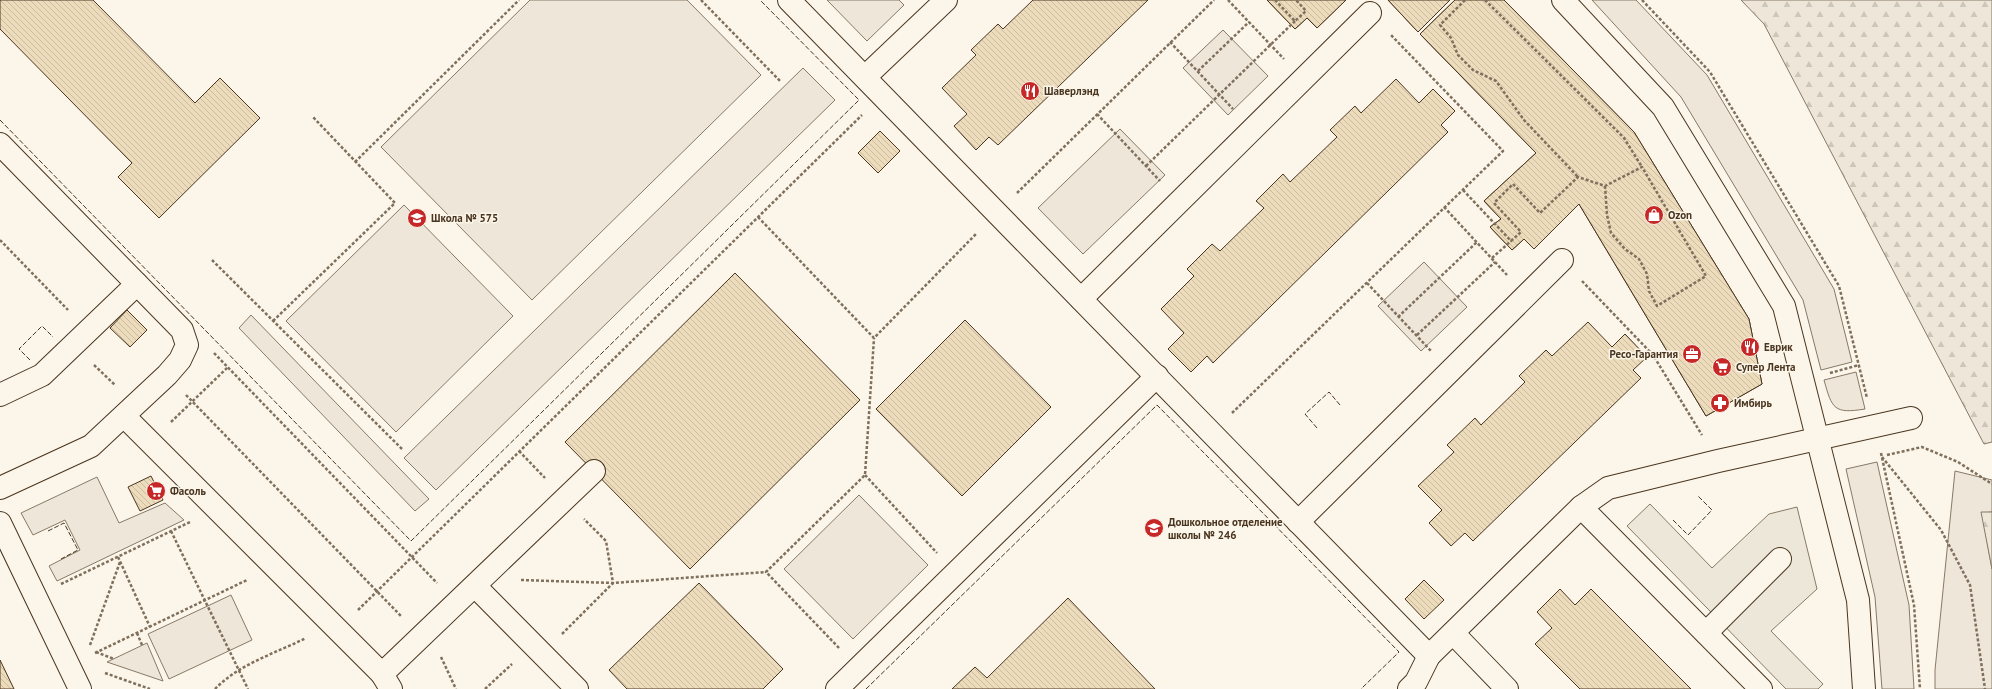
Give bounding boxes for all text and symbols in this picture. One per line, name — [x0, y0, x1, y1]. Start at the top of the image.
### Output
restaurant icon: Шаверлэнд — [1019, 80, 1041, 102]
place label: Шаверлэнд — [1044, 84, 1100, 98]
shop icon: Ozon — [1643, 204, 1665, 226]
school or university icon: Школа № 575 — [406, 207, 428, 229]
place label: Ozon — [1668, 208, 1692, 222]
place label: Школа № 575 — [431, 211, 498, 225]
restaurant icon: Еврик — [1739, 336, 1761, 358]
place label: Еврик — [1764, 340, 1793, 354]
office icon: Ресо-Гарантия — [1681, 343, 1703, 365]
place label: Ресо-Гарантия — [1610, 347, 1678, 361]
supermarket icon: Супер Лента — [1711, 356, 1733, 378]
place label: Супер Лента — [1736, 360, 1795, 374]
pharmacy icon: Имбирь — [1709, 392, 1731, 414]
place label: Имбирь — [1734, 396, 1772, 410]
supermarket icon: Фасоль — [145, 480, 167, 502]
place label: Фасоль — [170, 484, 206, 498]
place label: Дошкольное отделение школы № 246 — [1168, 515, 1283, 542]
school or university icon: Дошкольное отделение школы № 246 — [1143, 517, 1165, 539]

